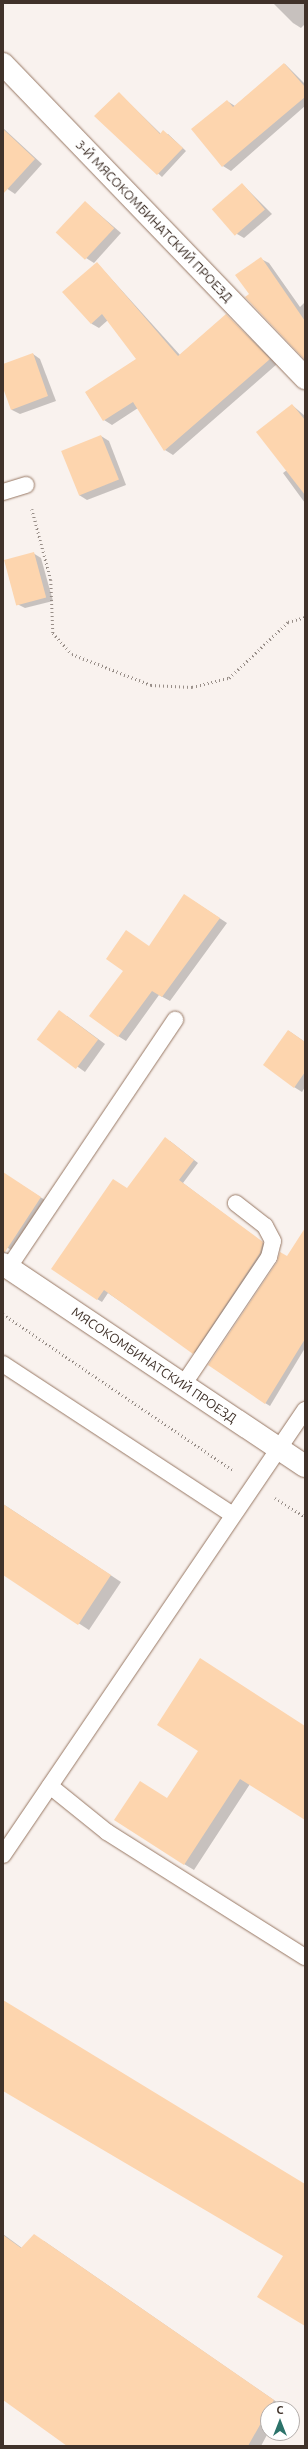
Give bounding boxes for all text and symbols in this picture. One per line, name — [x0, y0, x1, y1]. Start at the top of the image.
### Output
street label: 3-Й МЯСОКОМБИНАТСКИЙ ПРОЕЗД — [72, 137, 236, 305]
street label: МЯСОКОМБИНАТСКИЙ ПРОЕЗД — [69, 1304, 239, 1426]
north arrow — [260, 2401, 300, 2441]
text: С — [276, 2404, 284, 2416]

